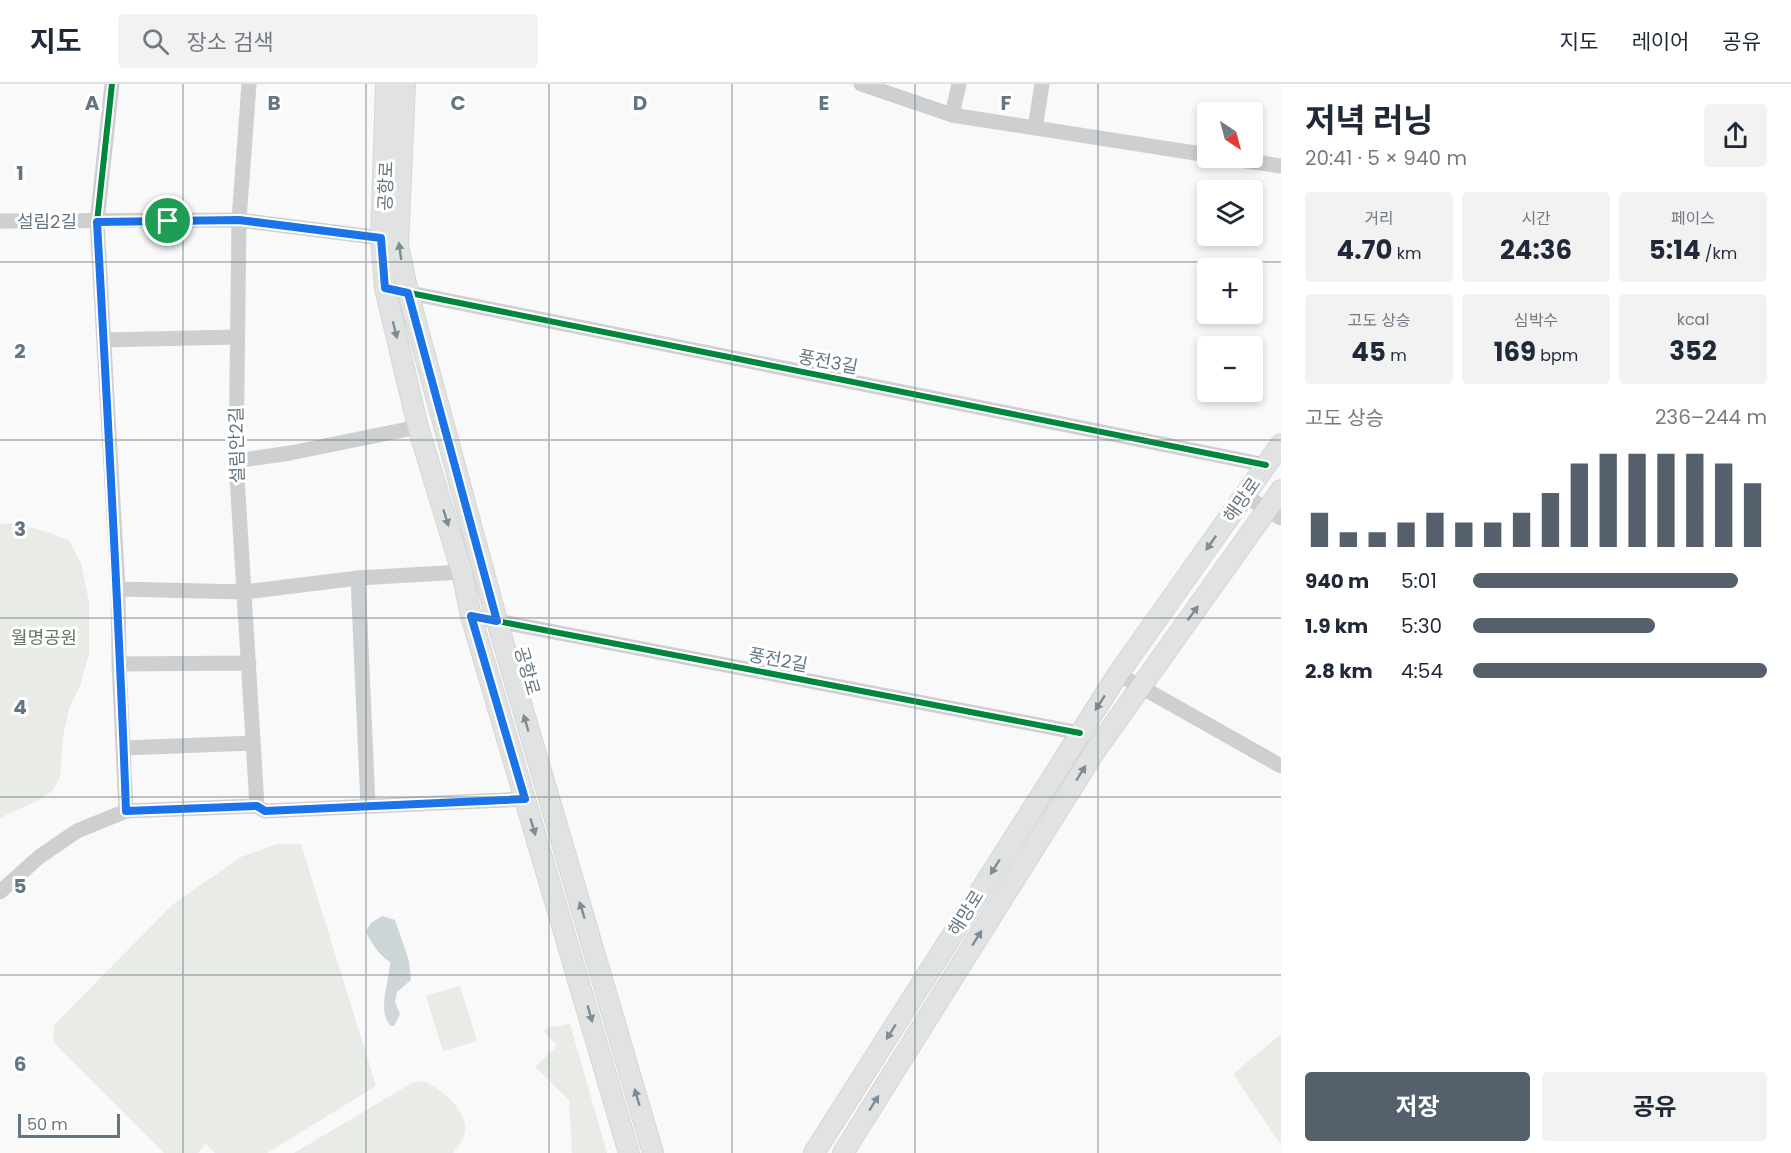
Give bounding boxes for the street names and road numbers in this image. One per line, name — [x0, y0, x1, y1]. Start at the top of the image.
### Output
street label: 공항로 — [372, 161, 399, 211]
street label: 설림2길 — [17, 209, 77, 234]
street label: 풍전3길 — [796, 343, 860, 380]
street label: 설림안2길 — [223, 406, 250, 484]
street label: 해망로 — [1217, 472, 1266, 527]
street label: 풍전2길 — [746, 642, 810, 678]
street label: 공항로 — [509, 644, 546, 698]
street label: 해망로 — [942, 885, 989, 940]

